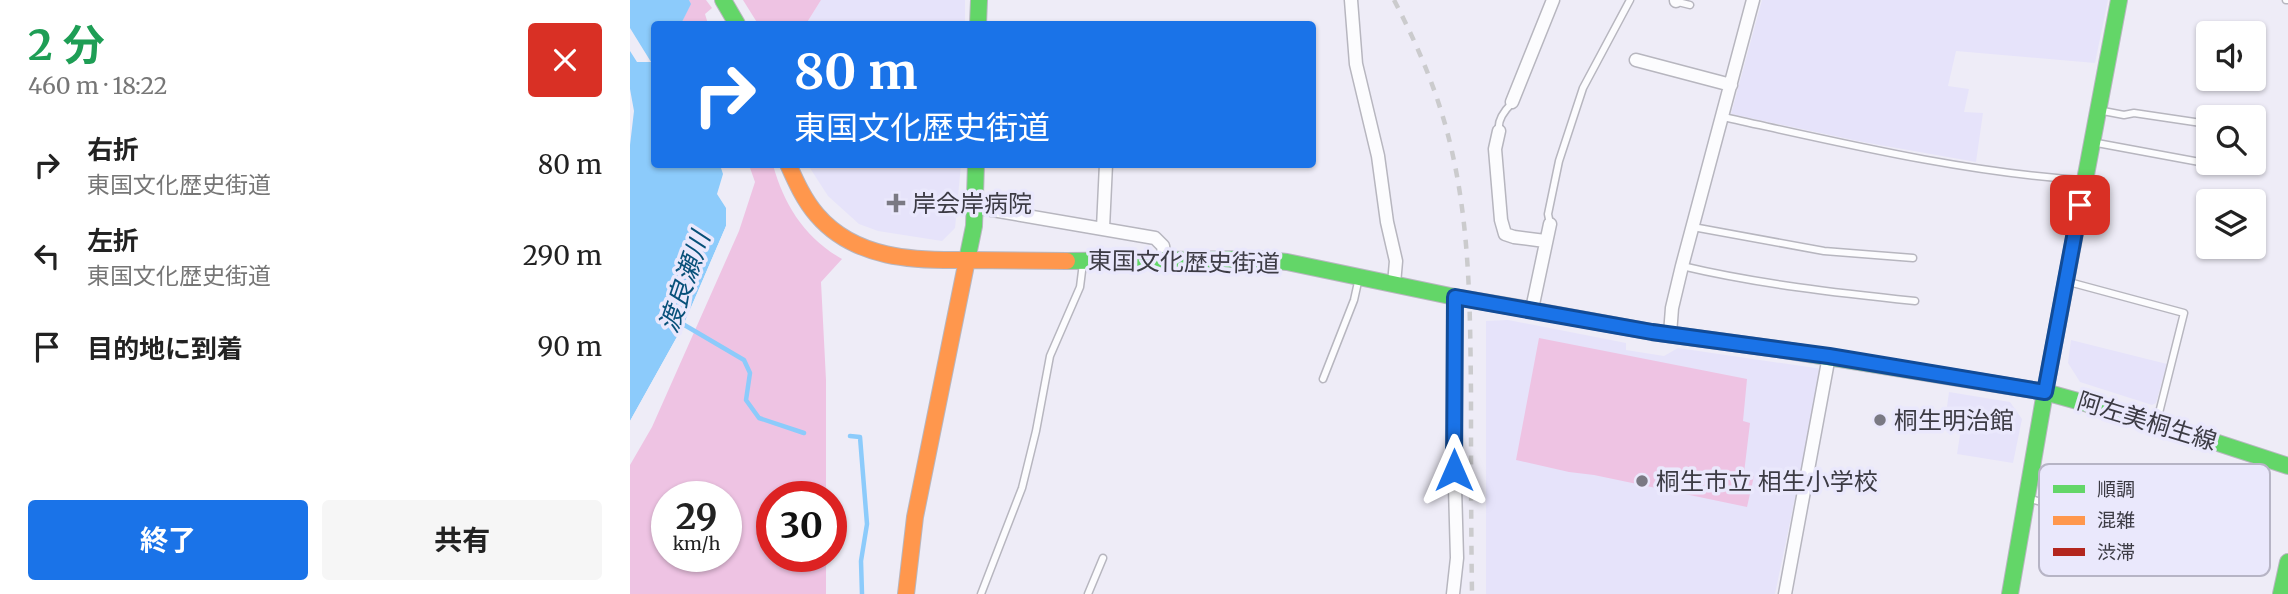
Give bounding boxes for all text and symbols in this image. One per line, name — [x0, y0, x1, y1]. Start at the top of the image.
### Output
text: 2 分 — [28, 19, 105, 71]
map controls — [2196, 21, 2266, 259]
button: sound — [2196, 21, 2266, 91]
button: close — [528, 23, 602, 97]
text: 80 m — [794, 41, 917, 102]
icon: right — [679, 49, 770, 140]
text: 460 m · 18:22 — [28, 71, 167, 100]
button: search — [2196, 105, 2266, 175]
text: 東国文化歴史街道 — [794, 108, 1050, 148]
text: 右折 — [87, 133, 139, 166]
icon: right — [28, 146, 66, 184]
text: 80 m — [538, 148, 602, 181]
text: 東国文化歴史街道 — [87, 170, 271, 199]
pin — [2050, 175, 2110, 235]
icon: arrive — [2061, 186, 2099, 224]
place label: 岸会岸病院 — [912, 188, 1032, 219]
button: layers — [2196, 189, 2266, 259]
marker: 岸会岸病院 — [886, 193, 906, 213]
text: 左折 — [87, 224, 139, 257]
water label: 渡良瀬川 — [651, 225, 718, 337]
icon: left — [28, 237, 66, 275]
text: 290 m — [523, 239, 602, 272]
street label: 東国文化歴史街道 — [1088, 245, 1280, 279]
text: 東国文化歴史街道 — [87, 261, 271, 290]
icon: arrive — [28, 328, 66, 366]
text: 90 m — [538, 330, 602, 363]
text: 目的地に到着 — [87, 332, 243, 365]
street label: 阿左美桐生線 — [2074, 385, 2220, 457]
place label: 桐生明治館 — [1894, 405, 2014, 436]
marker: 桐生明治館 — [1872, 412, 1888, 428]
position arrow — [1417, 433, 1491, 507]
legend — [2039, 464, 2270, 576]
place label: 桐生市立 相生小学校 — [1656, 466, 1878, 497]
marker: 桐生市立 相生小学校 — [1634, 473, 1650, 489]
text: 順調 — [2097, 477, 2135, 501]
speed limit sign: 30 — [756, 481, 847, 572]
text: 29 — [676, 495, 717, 539]
button: 終了 — [28, 500, 308, 580]
button: 共有 — [322, 500, 602, 580]
text: 混雑 — [2097, 508, 2135, 532]
text: km/h — [673, 532, 720, 555]
text: 渋滞 — [2097, 540, 2135, 564]

